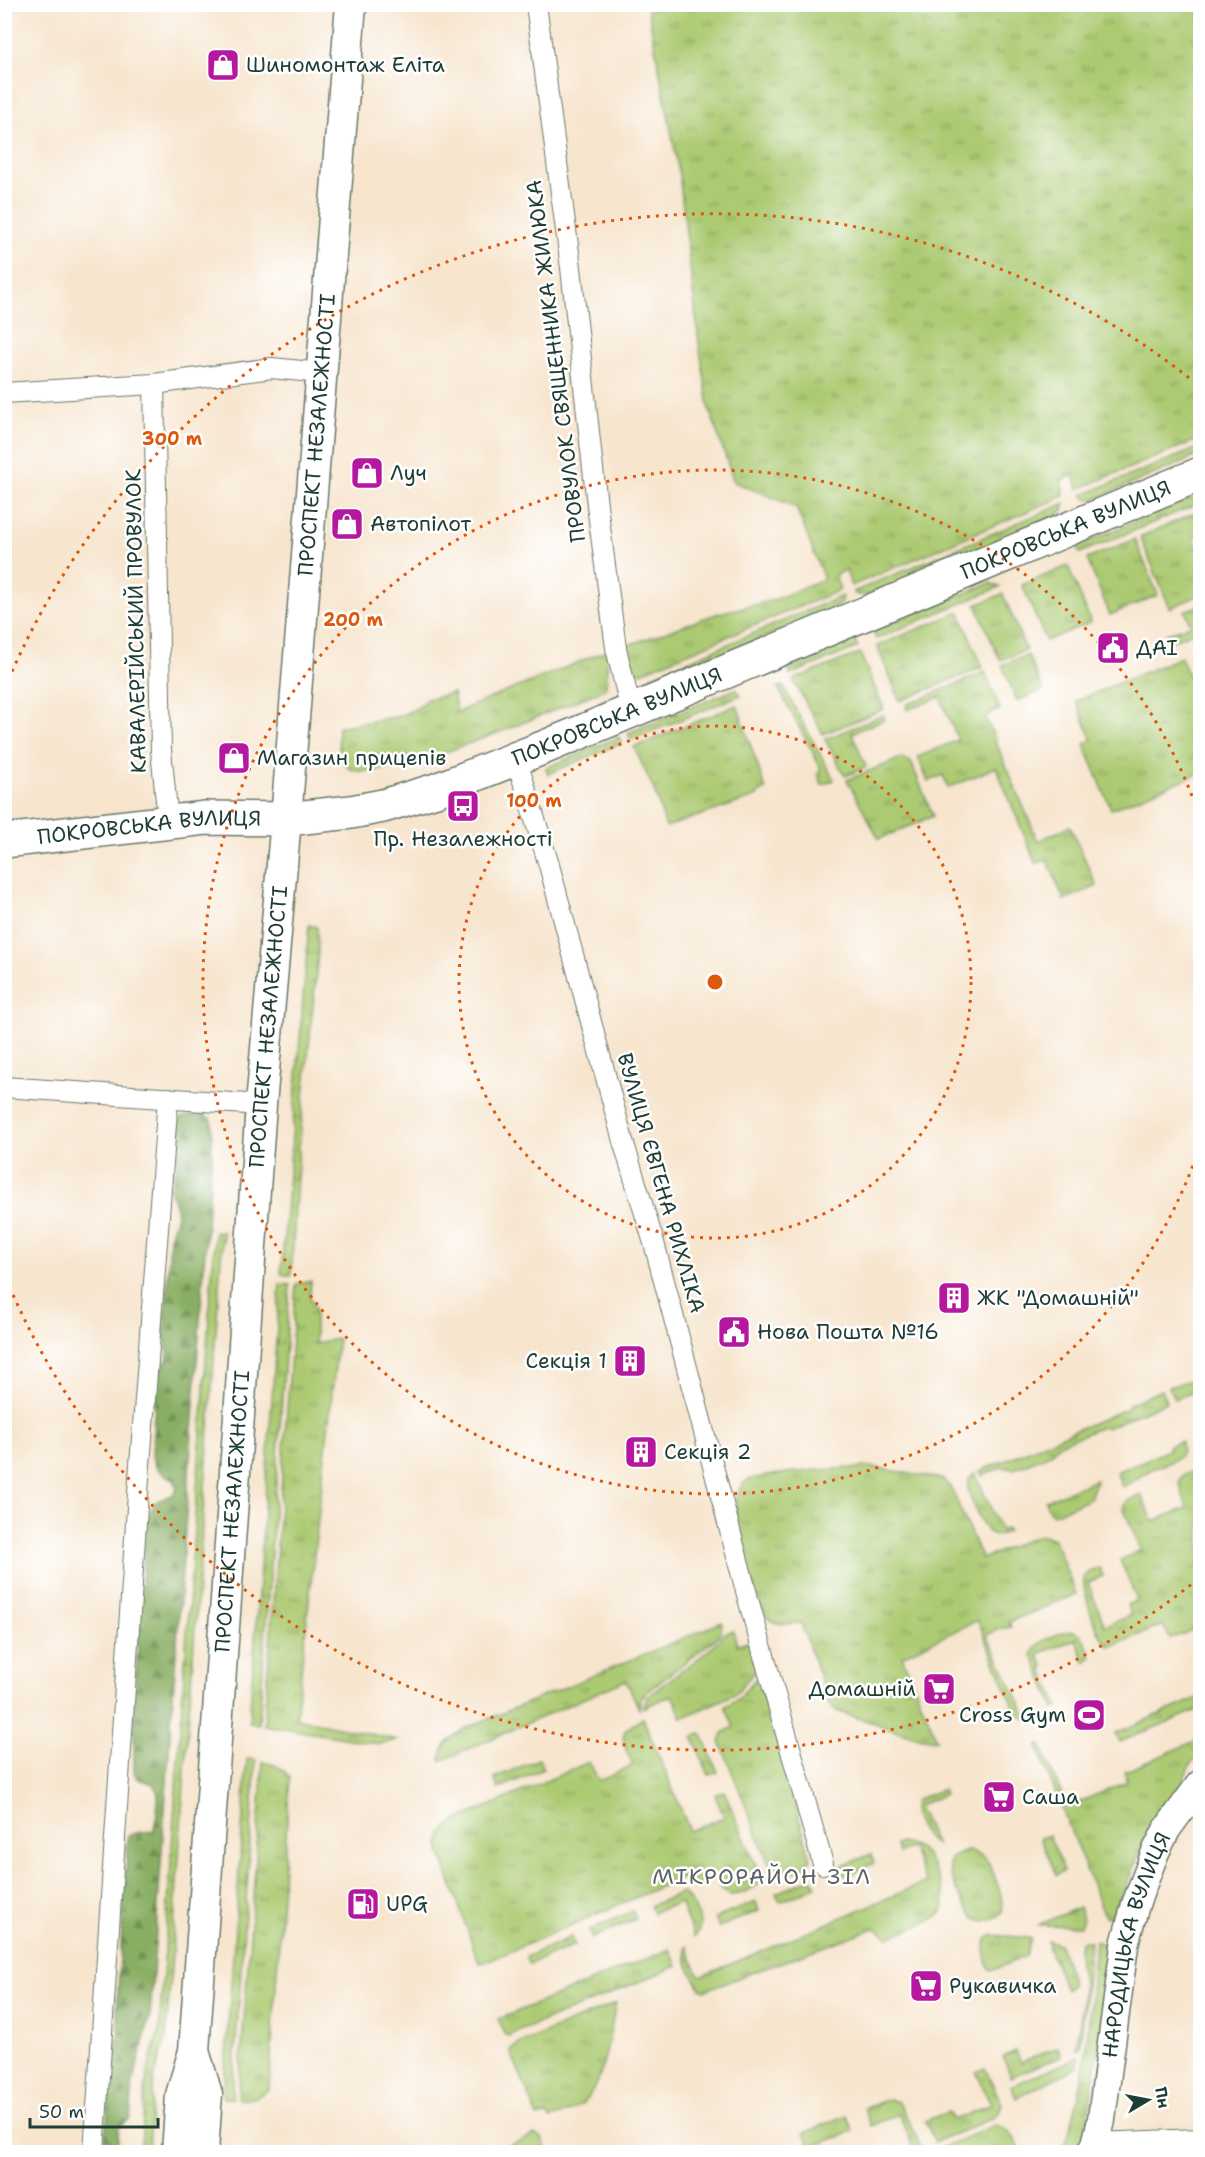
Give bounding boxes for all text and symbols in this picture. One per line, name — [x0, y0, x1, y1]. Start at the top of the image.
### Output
shop icon: Шиномонтаж Еліта — [205, 47, 241, 83]
place label: Шиномонтаж Еліта — [246, 51, 445, 79]
street label: ПРОВУЛОК СВЯЩЕННИКА ЖИЛЮКА — [520, 178, 592, 544]
street label: ПРОСПЕКТ НЕЗАЛЕЖНОСТІ — [291, 292, 342, 577]
text: 300 m — [142, 427, 203, 451]
shop icon: Луч — [349, 455, 385, 491]
place label: Луч — [390, 459, 427, 487]
street label: КАВАЛЕРІЙСЬКИЙ ПРОВУЛОК — [119, 468, 153, 774]
street label: ПОКРОВСЬКА ВУЛИЦЯ — [957, 474, 1175, 586]
shop icon: Автопілот — [329, 506, 365, 542]
place label: Автопілот — [370, 510, 471, 538]
text: 200 m — [323, 608, 384, 632]
public building icon: ДАІ — [1095, 630, 1131, 666]
place label: ДАІ — [1136, 634, 1178, 662]
street label: ПОКРОВСЬКА ВУЛИЦЯ — [508, 661, 726, 773]
shop icon: Магазин прицепів — [216, 740, 252, 776]
place label: Магазин прицепів — [257, 744, 446, 772]
bus stop icon: Пр. Незалежності — [445, 788, 481, 824]
text: 100 m — [506, 789, 562, 813]
street label: ПОКРОВСЬКА ВУЛИЦЯ — [36, 804, 261, 851]
place label: Пр. Незалежності — [373, 825, 553, 853]
street label: ПРОСПЕКТ НЕЗАЛЕЖНОСТІ — [243, 884, 294, 1169]
centre of rings — [705, 972, 725, 992]
street label: ВУЛИЦЯ ЄВГЕНА РИХЛІКА — [610, 1050, 712, 1316]
building icon: ЖК "Домашній" — [936, 1280, 972, 1316]
place label: ЖК "Домашній" — [977, 1284, 1139, 1312]
public building icon: Нова Пошта №16 — [716, 1314, 752, 1350]
place label: Нова Пошта №16 — [757, 1318, 939, 1346]
building icon: Секція 1 — [612, 1343, 648, 1379]
place label: Секція 1 — [526, 1347, 607, 1375]
street label: ПРОСПЕКТ НЕЗАЛЕЖНОСТІ — [208, 1369, 256, 1654]
building icon: Секція 2 — [623, 1434, 659, 1470]
place label: Секція 2 — [664, 1438, 751, 1466]
supermarket icon: Домашній — [921, 1671, 957, 1707]
place label: Домашній — [809, 1675, 916, 1703]
sports icon: Cross Gym — [1071, 1697, 1107, 1733]
place label: Cross Gym — [959, 1701, 1066, 1729]
supermarket icon: Саша — [981, 1779, 1017, 1815]
place label: Саша — [1022, 1783, 1079, 1811]
street label: НАРОДИЦЬКА ВУЛИЦЯ — [1096, 1827, 1177, 2060]
district label: МІКРОРАЙОН ЗІЛ — [652, 1862, 872, 1891]
fuel station icon: UPG — [345, 1886, 381, 1922]
place label: UPG — [386, 1890, 428, 1918]
supermarket icon: Рукавичка — [908, 1968, 944, 2004]
place label: Рукавичка — [949, 1972, 1056, 2000]
north arrow — [1118, 2070, 1178, 2130]
text: Пн — [1150, 2085, 1174, 2110]
scale bar — [30, 2091, 158, 2129]
text: 50 m — [39, 2100, 84, 2124]

